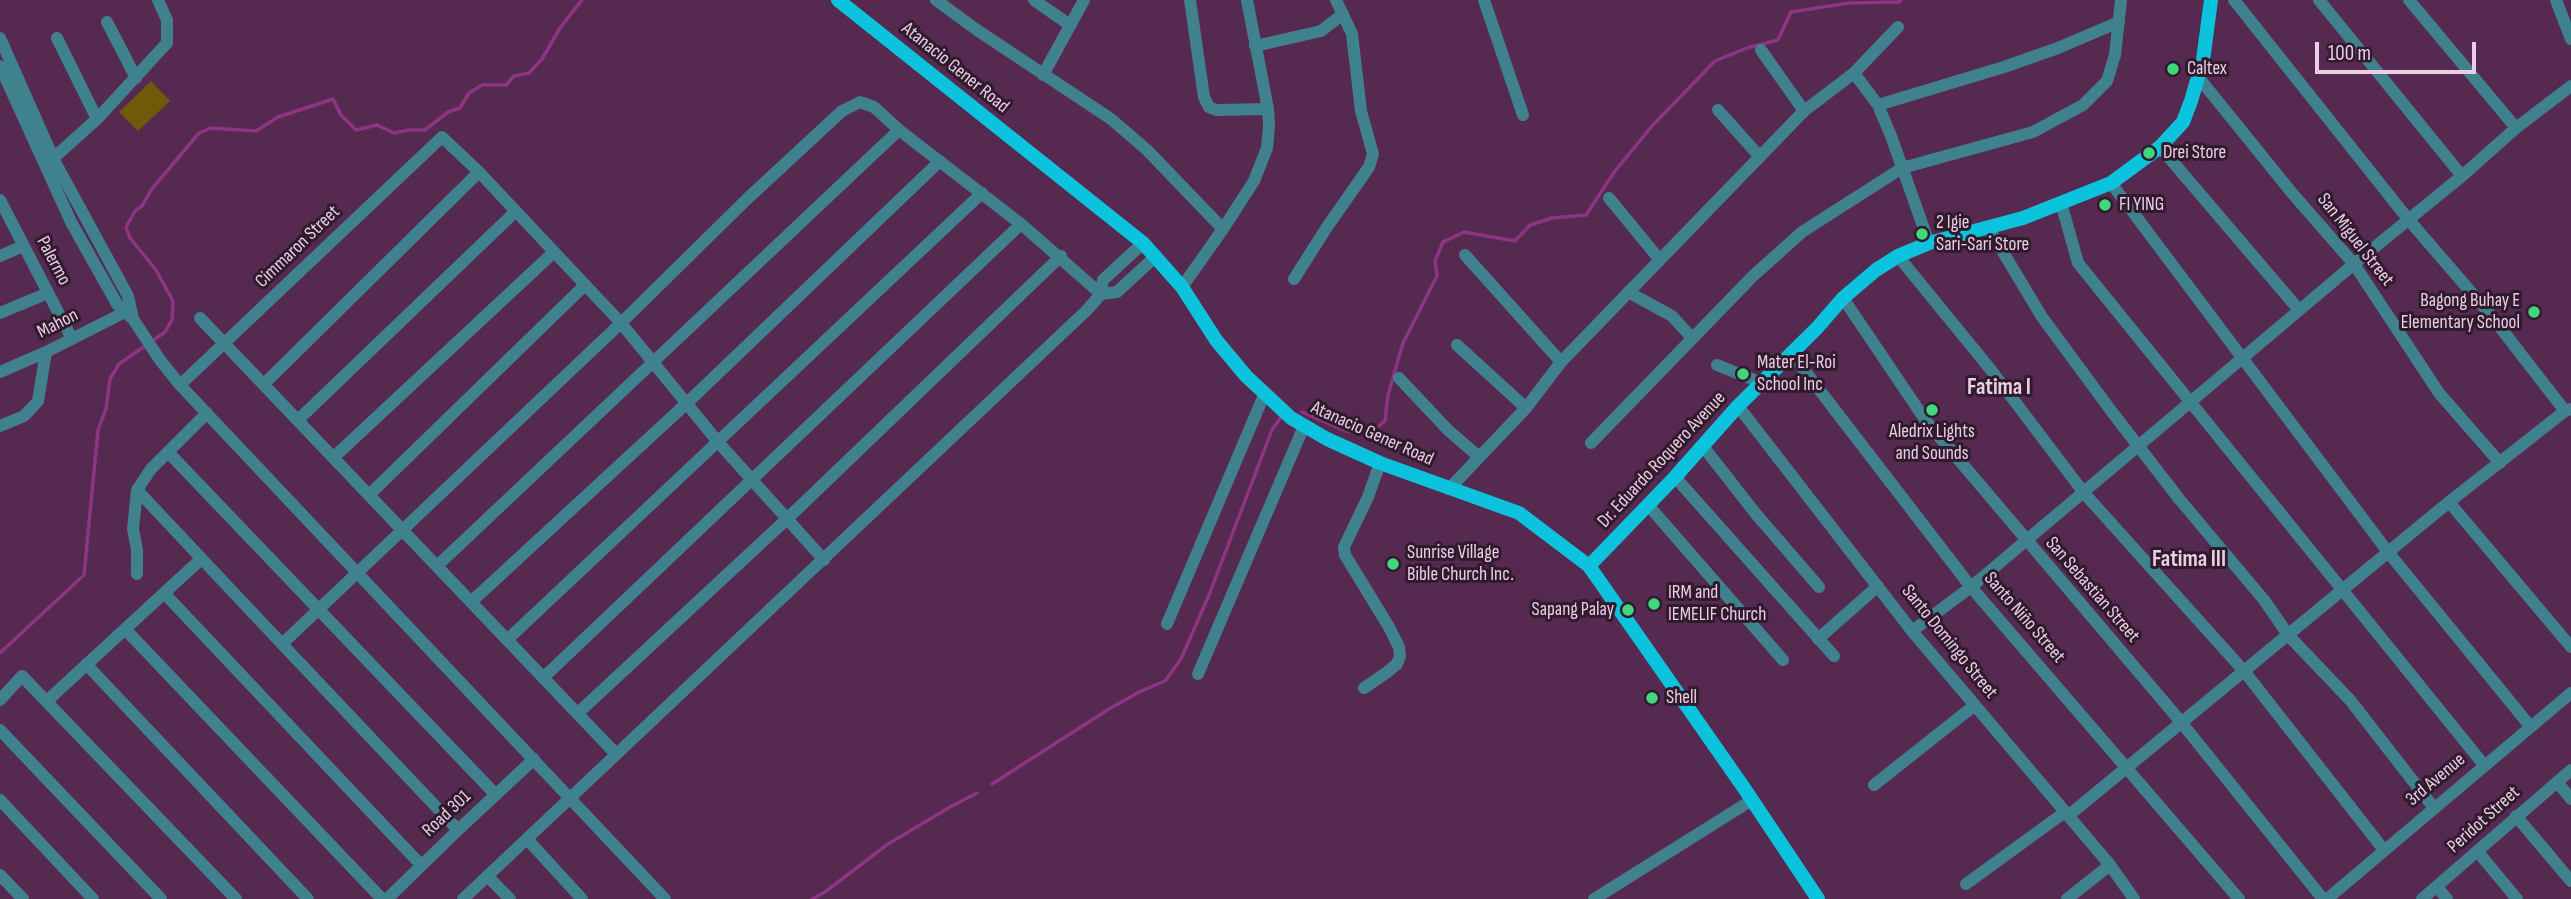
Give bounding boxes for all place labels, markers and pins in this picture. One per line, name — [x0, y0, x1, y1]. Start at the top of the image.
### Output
place label: Caltex — [2187, 58, 2227, 80]
marker: Caltex — [2165, 61, 2181, 77]
place label: Drei Store — [2163, 142, 2226, 164]
marker: Drei Store — [2141, 145, 2157, 161]
place label: FI YING — [2119, 194, 2164, 216]
marker: FI YING — [2097, 197, 2113, 213]
place label: 2 Igie Sari-Sari Store — [1936, 212, 2029, 256]
marker: 2 Igie Sari-Sari Store — [1914, 226, 1930, 242]
place label: Bagong Buhay E Elementary School — [2401, 290, 2520, 334]
marker: Bagong Buhay E Elementary School — [2526, 304, 2542, 320]
place label: Mater El-Roi School Inc — [1757, 352, 1836, 396]
marker: Mater El-Roi School Inc — [1735, 366, 1751, 382]
marker: Aledrix Lights and Sounds — [1924, 402, 1940, 418]
place label: Aledrix Lights and Sounds — [1889, 421, 1975, 465]
place label: Sunrise Village Bible Church Inc. — [1407, 542, 1514, 586]
marker: Sunrise Village Bible Church Inc. — [1385, 556, 1401, 572]
place label: IRM and IEMELIF Church — [1668, 582, 1766, 626]
marker: IRM and IEMELIF Church — [1646, 596, 1662, 612]
place label: Sapang Palay — [1532, 599, 1614, 621]
marker: Sapang Palay — [1620, 602, 1636, 618]
place label: Shell — [1666, 687, 1697, 709]
marker: Shell — [1644, 690, 1660, 706]

